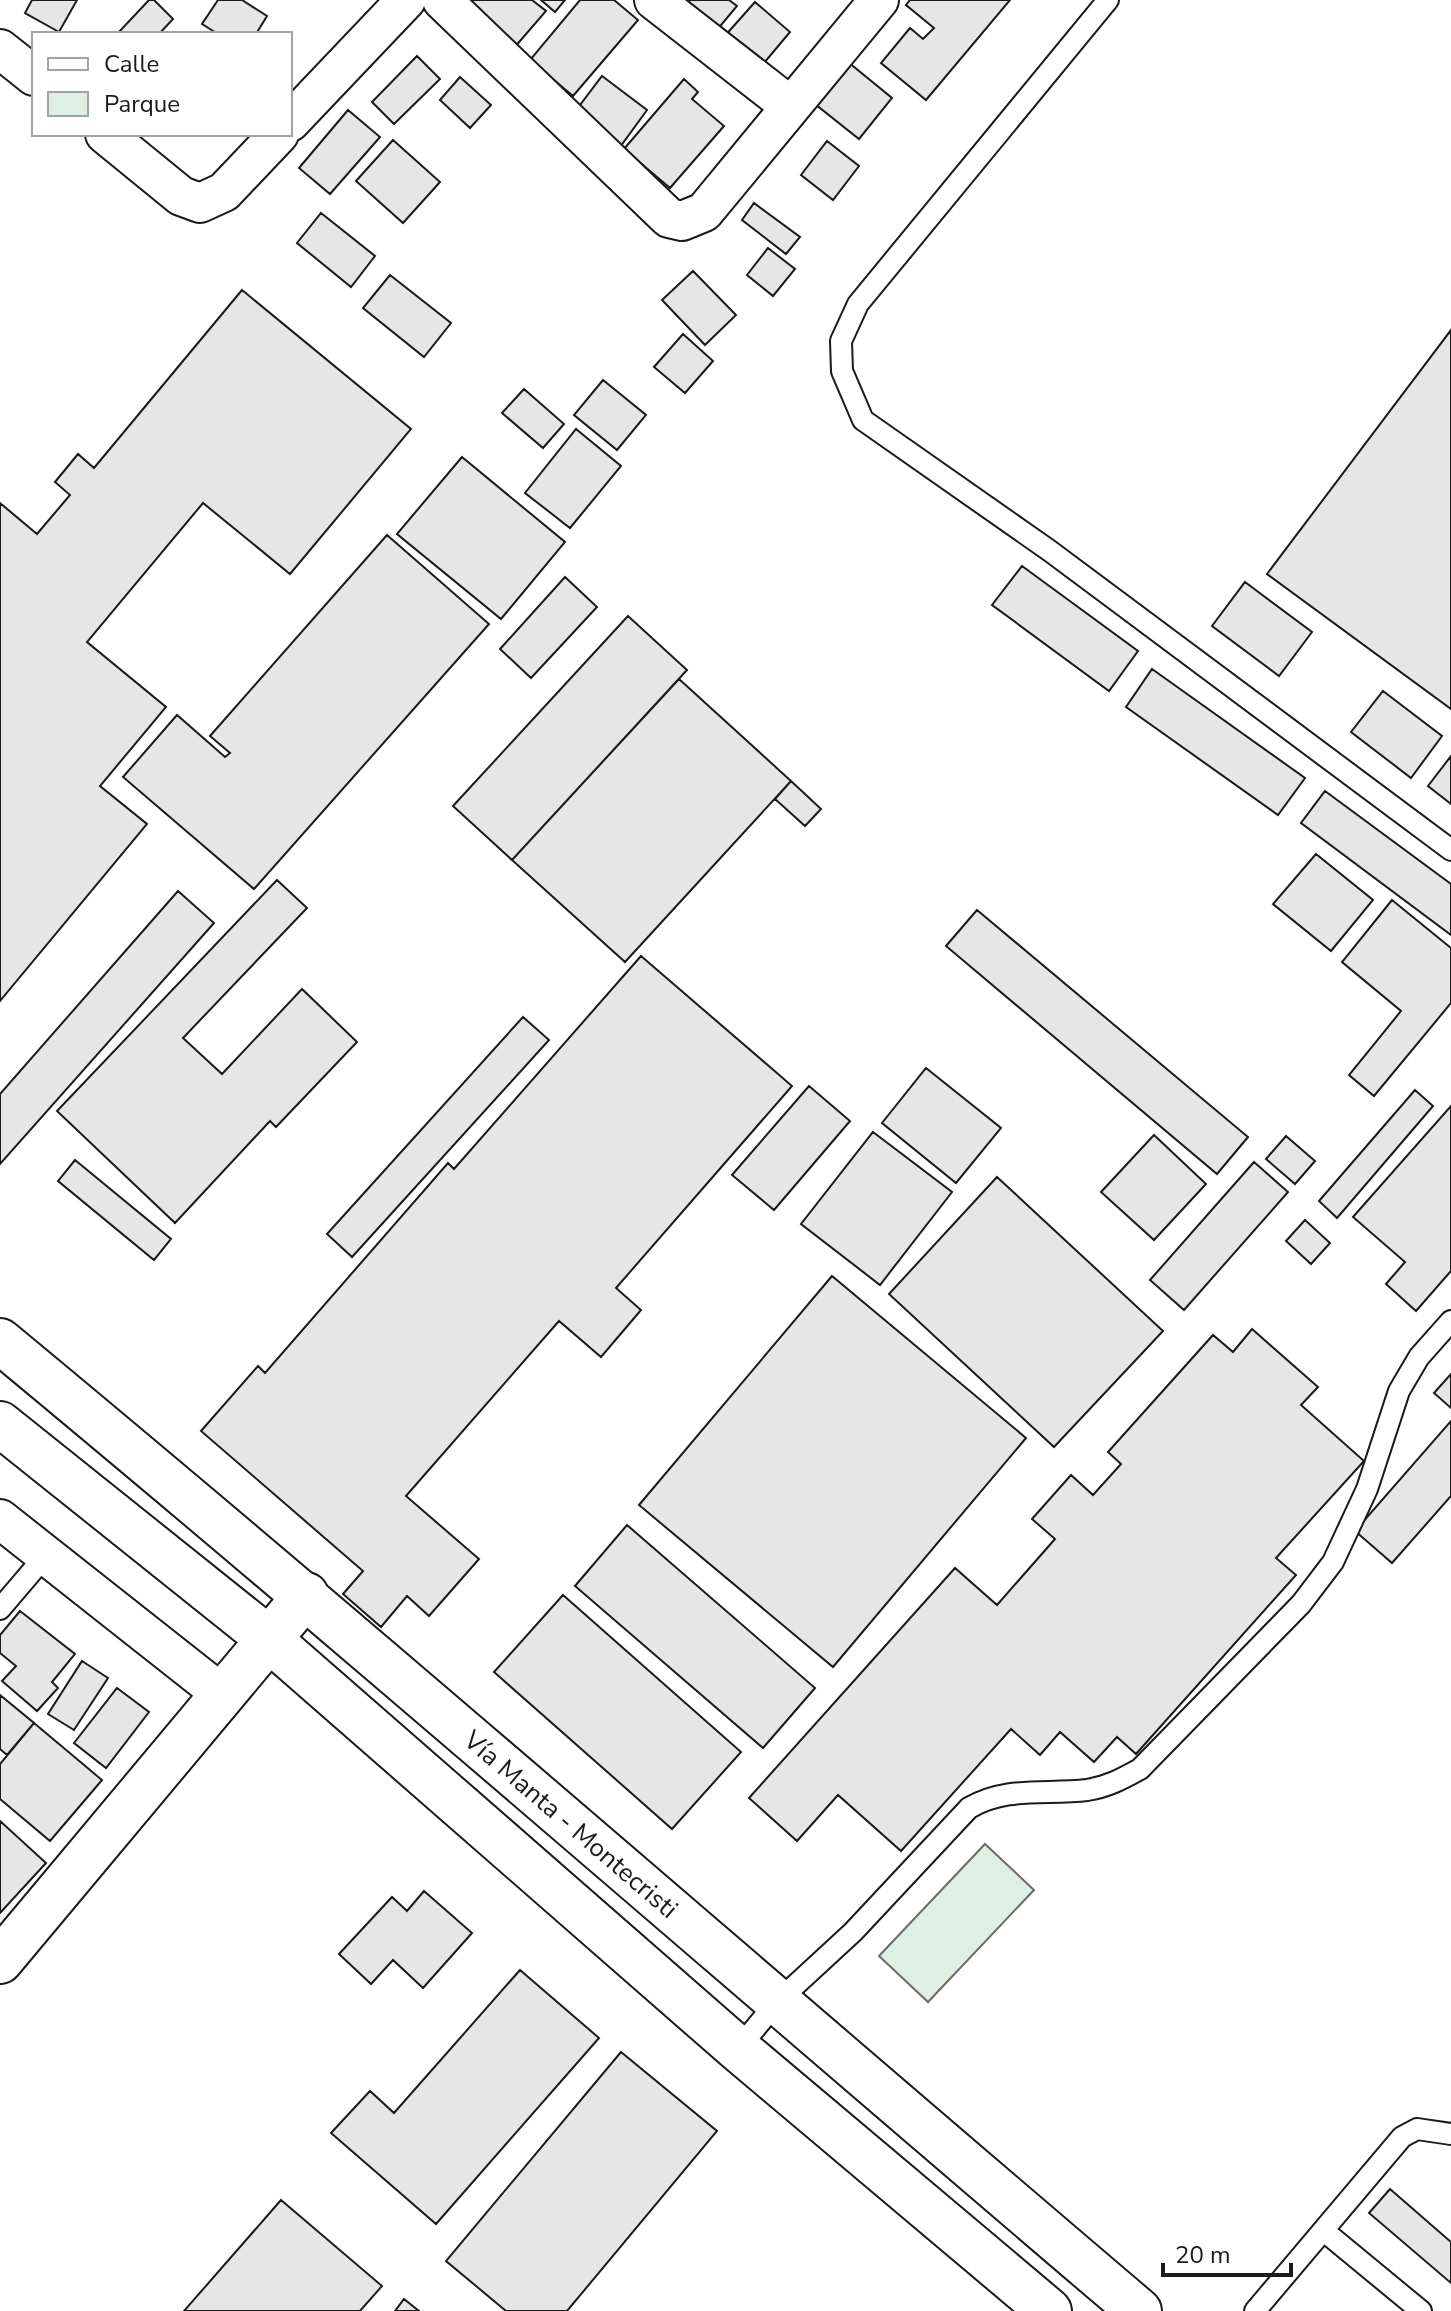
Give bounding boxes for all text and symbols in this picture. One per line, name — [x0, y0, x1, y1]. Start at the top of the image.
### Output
legend — [32, 32, 292, 136]
text: Calle — [104, 48, 159, 80]
text: Parque — [104, 88, 180, 120]
street label: Vía Manta - Montecristi — [455, 1722, 685, 1926]
scale bar — [1163, 2227, 1291, 2277]
text: 20 m — [1175, 2239, 1231, 2271]

